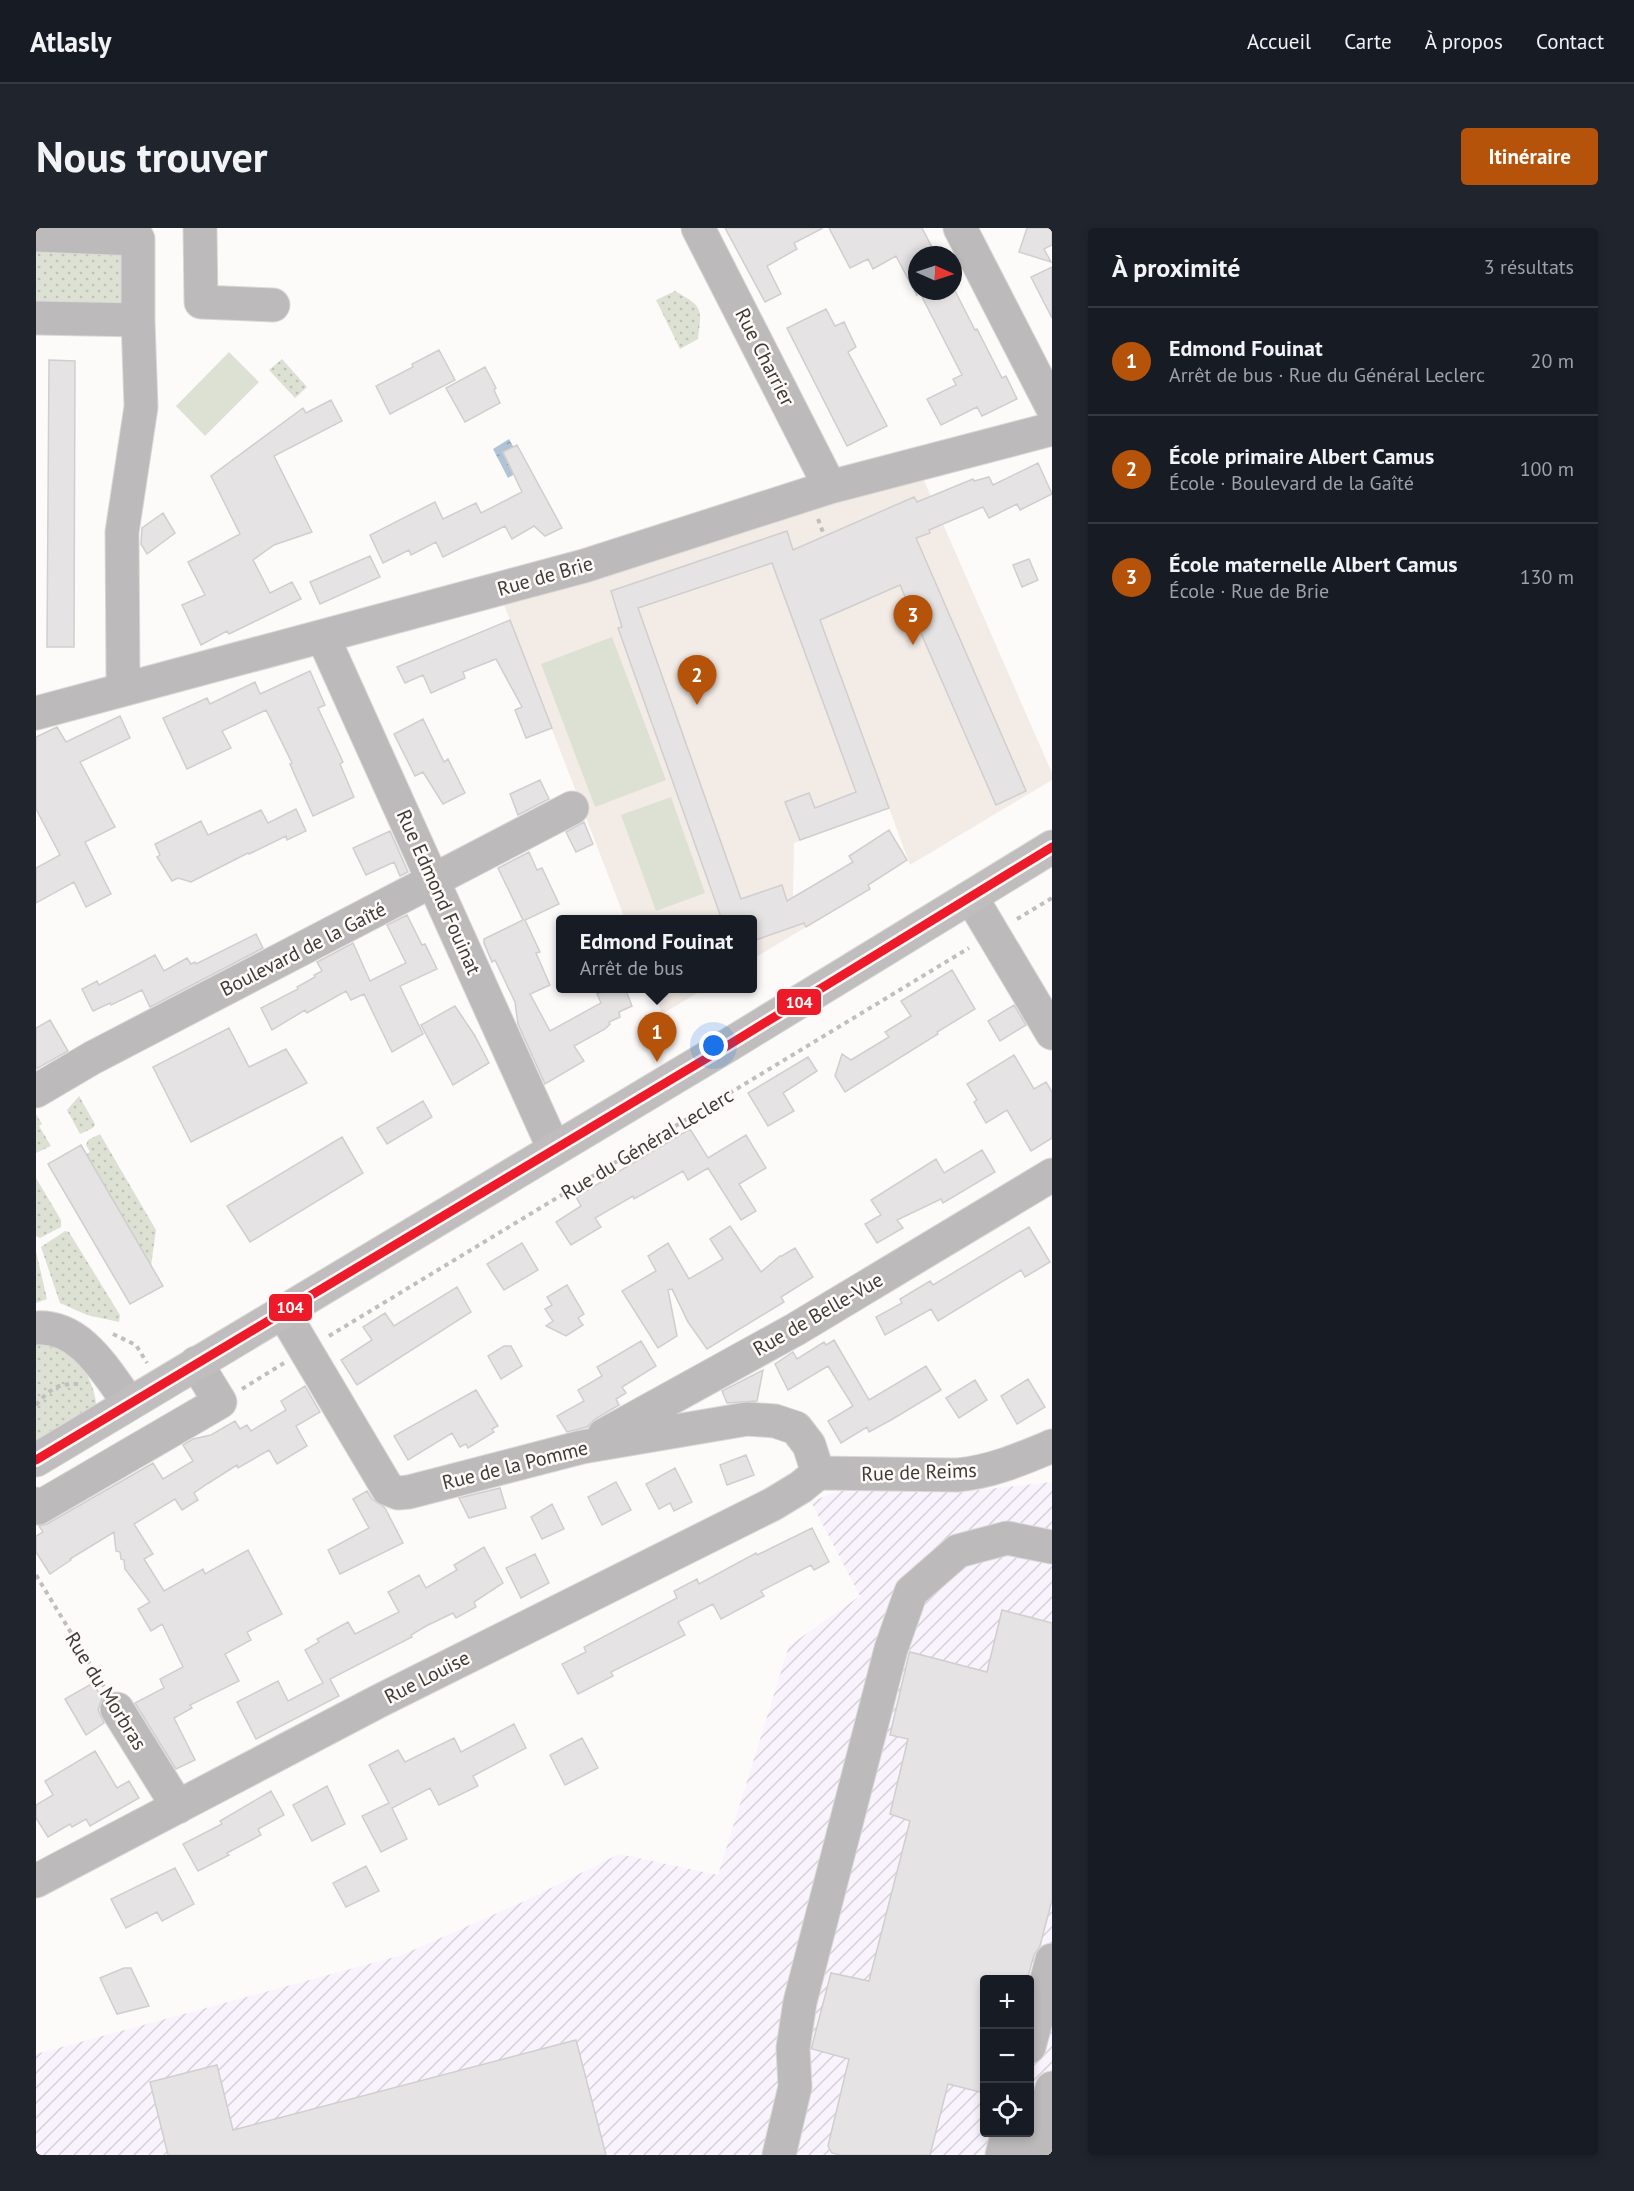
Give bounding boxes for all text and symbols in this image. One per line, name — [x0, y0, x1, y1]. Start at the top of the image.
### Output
text: Atlasly — [30, 23, 112, 60]
text: Accueil — [1247, 28, 1311, 55]
text: Carte — [1344, 28, 1392, 55]
text: À propos — [1425, 28, 1503, 55]
text: Contact — [1536, 28, 1604, 55]
button: Itinéraire — [1461, 128, 1598, 185]
text: Nous trouver — [36, 129, 267, 184]
north arrow — [908, 246, 962, 300]
text: À proximité — [1112, 251, 1240, 284]
text: 3 résultats — [1484, 254, 1574, 280]
street label: Rue Charrier — [729, 304, 801, 410]
text: Edmond Fouinat — [1169, 334, 1323, 362]
text: 1 — [1126, 348, 1137, 374]
text: 20 m — [1531, 348, 1574, 374]
text: Arrêt de bus · Rue du Général Leclerc — [1169, 362, 1485, 388]
text: École primaire Albert Camus — [1169, 442, 1434, 470]
text: 2 — [1126, 456, 1137, 482]
text: 100 m — [1520, 456, 1574, 482]
text: École · Boulevard de la Gaîté — [1169, 470, 1414, 496]
street label: Rue de Brie — [494, 550, 596, 602]
text: École maternelle Albert Camus — [1169, 550, 1458, 578]
text: 3 — [1126, 564, 1137, 590]
text: 130 m — [1520, 564, 1574, 590]
text: École · Rue de Brie — [1169, 578, 1329, 604]
pin: 3 — [894, 596, 932, 645]
pin: 2 — [678, 656, 716, 705]
street label: Rue Edmond Fouinat — [391, 805, 487, 979]
street label: Boulevard de la Gaîté — [216, 896, 390, 1002]
popup — [556, 915, 757, 993]
text: Edmond Fouinat — [580, 927, 733, 955]
text: Arrêt de bus — [580, 955, 684, 981]
line badge: 104 — [776, 988, 822, 1016]
text: 104 — [785, 992, 813, 1012]
pin: 1 — [638, 1012, 676, 1062]
your location — [699, 1031, 728, 1060]
street label: Rue du Général Leclerc — [556, 1082, 738, 1206]
street label: Rue de Belle-Vue — [748, 1266, 888, 1362]
line badge: 104 — [268, 1293, 313, 1322]
text: 104 — [276, 1297, 304, 1317]
street label: Rue de la Pomme — [439, 1434, 591, 1496]
street label: Rue de Reims — [861, 1457, 977, 1487]
street label: Rue du Morbras — [59, 1627, 153, 1755]
street label: Rue Louise — [380, 1644, 474, 1710]
map controls — [980, 1975, 1034, 2137]
button: + — [980, 1975, 1034, 2029]
button: − — [980, 2029, 1034, 2083]
button: locate — [980, 2083, 1034, 2137]

